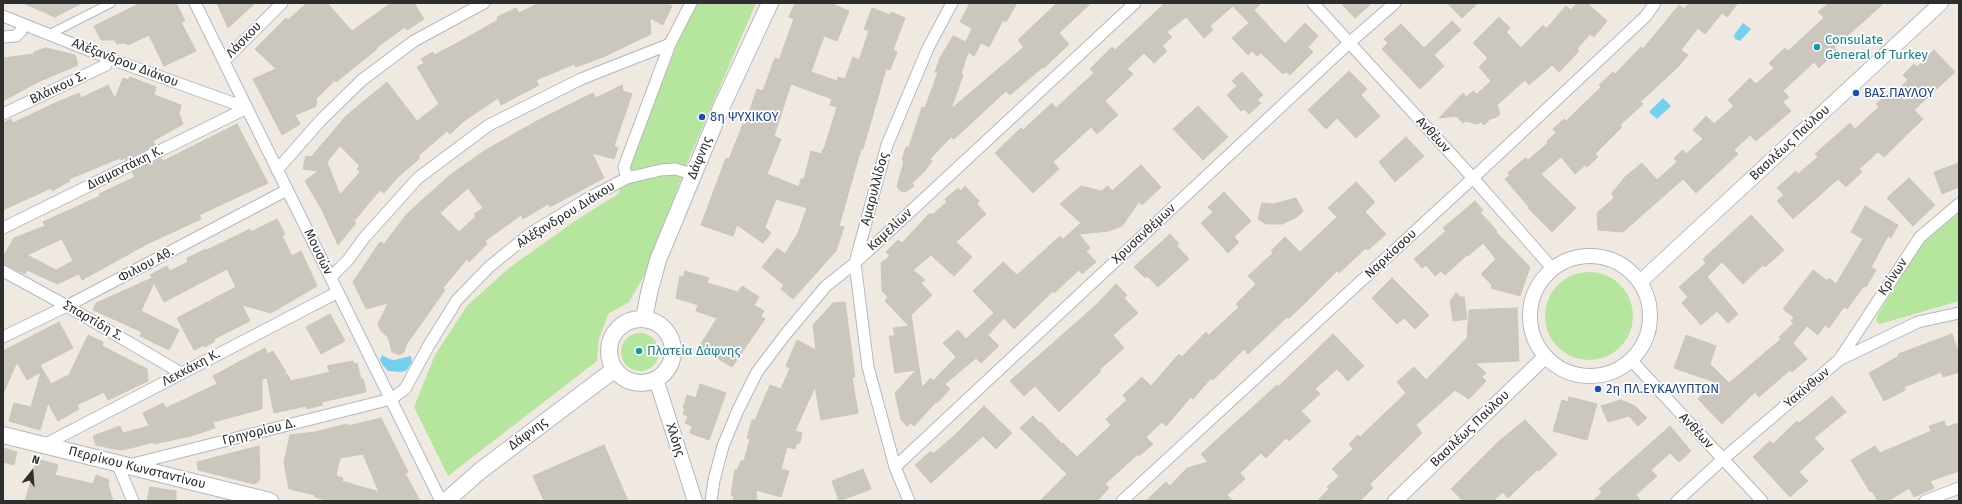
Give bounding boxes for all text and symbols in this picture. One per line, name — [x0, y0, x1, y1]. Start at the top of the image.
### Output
street label: Λάσκου — [223, 19, 265, 61]
place label: Consulate General of Turkey — [1825, 32, 1928, 63]
street label: Αλέξανδρου Διάκου — [69, 35, 181, 91]
marker: Consulate General of Turkey — [1812, 42, 1822, 52]
street label: Βλάικου Σ. — [27, 68, 89, 108]
place label: ΒΑΣ.ΠΑΥΛΟΥ — [1864, 85, 1934, 101]
marker: ΒΑΣ.ΠΑΥΛΟΥ — [1851, 88, 1861, 98]
street label: Βασιλέως Παύλου — [1747, 102, 1833, 184]
place label: 8η ΨΥΧΙΚΟΥ — [710, 109, 779, 125]
marker: 8η ΨΥΧΙΚΟΥ — [697, 112, 707, 122]
street label: Ανθέων — [1413, 114, 1453, 156]
street label: Δάφνης — [684, 134, 716, 182]
street label: Διαμαντάκη Κ. — [84, 143, 166, 193]
street label: Αμαρυλλίδος — [858, 151, 892, 227]
street label: Αλέξανδρου Διάκου — [514, 178, 618, 252]
street label: Χρυσανθέμων — [1109, 201, 1179, 267]
street label: Καμελίων — [864, 205, 916, 255]
street label: Ναρκίσσου — [1362, 226, 1420, 282]
street label: Μουσών — [300, 227, 336, 277]
street label: Φιλιου Αθ. — [116, 244, 176, 286]
street label: Κρίνων — [1875, 255, 1911, 299]
street label: Σπαρτίδη Σ. — [60, 298, 126, 344]
place label: Πλατεία Δάφνης — [647, 343, 741, 359]
street label: Λεκκάκη Κ. — [159, 346, 223, 390]
marker: Πλατεία Δάφνης — [634, 346, 644, 356]
street label: Υακίνθων — [1781, 364, 1833, 412]
place label: 2η ΠΛ.ΕΥΚΑΛΥΠΤΩΝ — [1606, 381, 1719, 397]
marker: 2η ΠΛ.ΕΥΚΑΛΥΠΤΩΝ — [1593, 384, 1603, 394]
street label: Βασιλέως Παύλου — [1427, 387, 1513, 471]
street label: Ανθέων — [1676, 410, 1716, 452]
street label: Δάφνης — [505, 414, 551, 454]
street label: Γρηγορίου Δ. — [221, 415, 297, 449]
street label: Χλόης — [662, 421, 688, 459]
street label: Περρίκου Κωνσταντίνου — [67, 443, 207, 493]
north arrow — [12, 452, 52, 492]
text: N — [30, 453, 41, 467]

